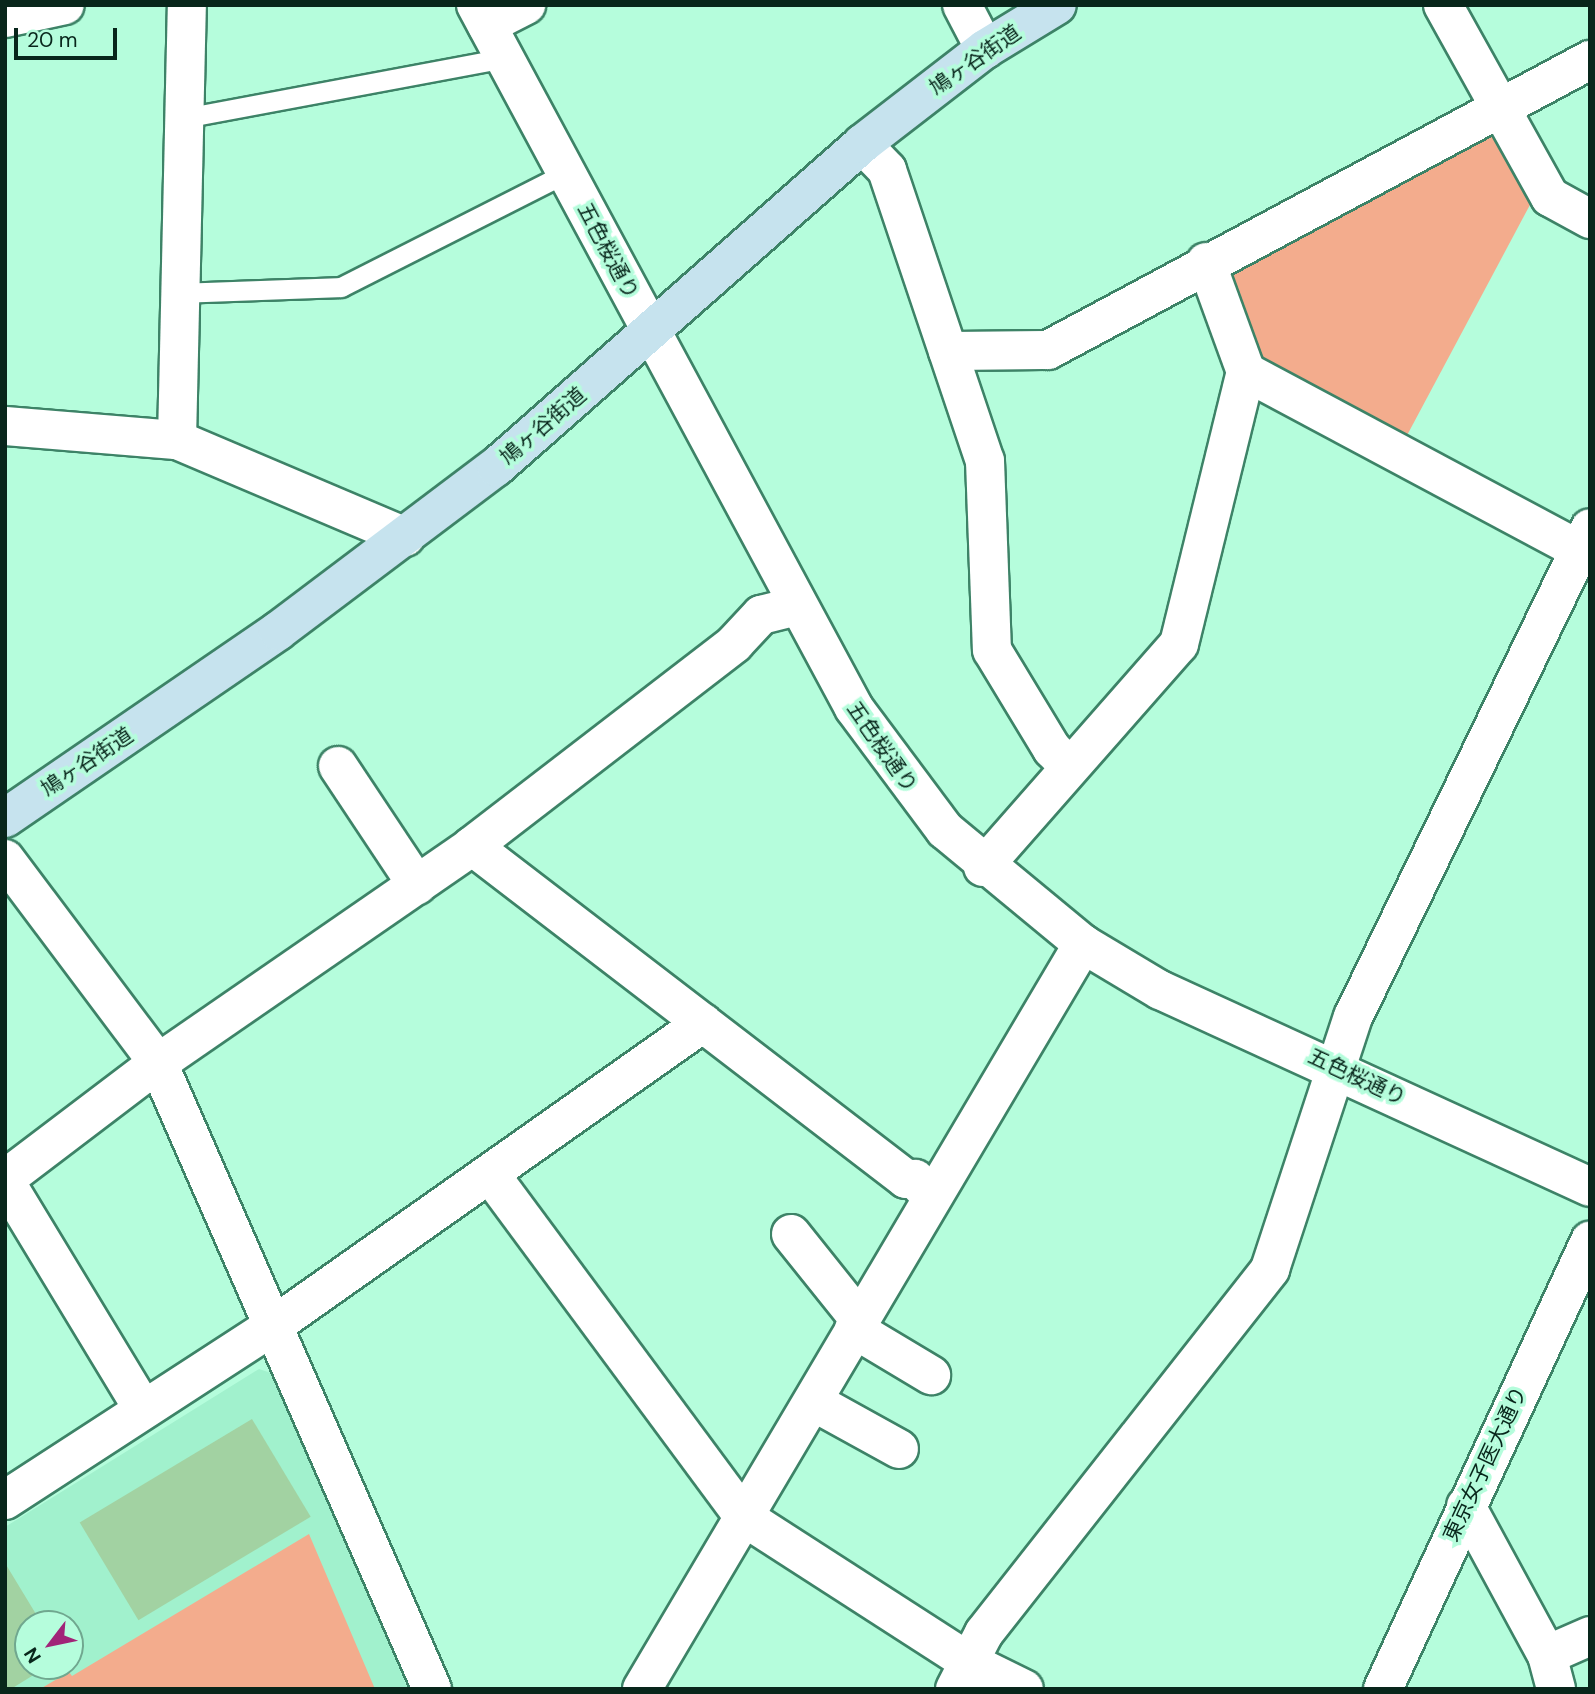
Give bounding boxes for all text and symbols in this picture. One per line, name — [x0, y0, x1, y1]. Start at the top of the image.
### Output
scale bar — [18, 14, 121, 58]
street label: 鳩ヶ谷街道 — [925, 20, 1025, 100]
text: 20 m — [27, 26, 78, 54]
street label: 五色桜通り — [572, 199, 644, 303]
street label: 鳩ヶ谷街道 — [495, 382, 591, 470]
street label: 五色桜通り — [842, 697, 922, 797]
street label: 鳩ヶ谷街道 — [36, 722, 138, 802]
street label: 五色桜通り — [1304, 1043, 1410, 1111]
street label: 東京女子医大通り — [1438, 1383, 1532, 1545]
north arrow — [14, 1610, 84, 1680]
text: N — [18, 1643, 47, 1668]

